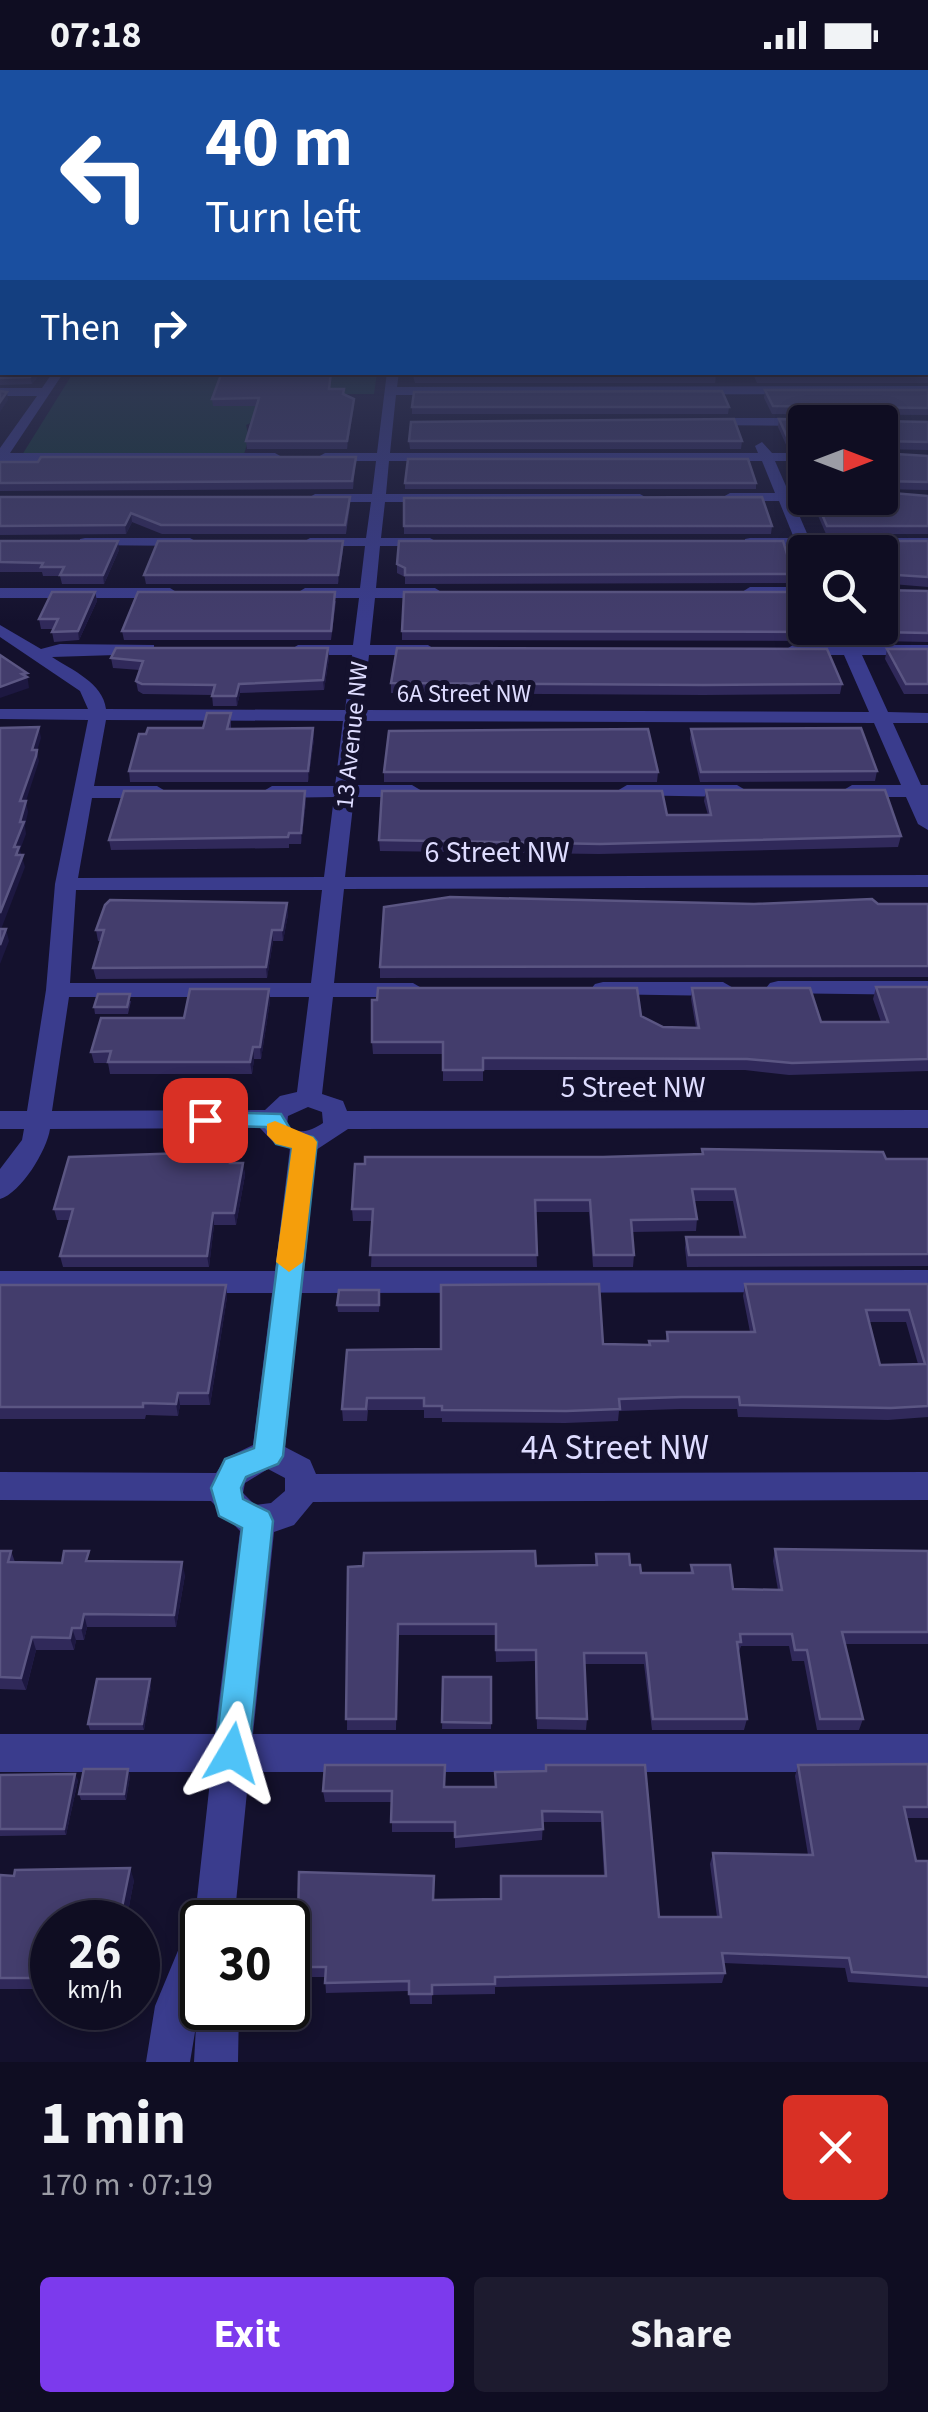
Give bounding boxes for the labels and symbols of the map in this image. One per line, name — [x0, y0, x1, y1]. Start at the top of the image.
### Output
north arrow — [788, 405, 898, 515]
street label: 13 Avenue NW — [326, 659, 378, 810]
street label: 6A Street NW — [397, 676, 532, 712]
street label: 6 Street NW — [424, 831, 570, 874]
street label: 5 Street NW — [560, 1066, 706, 1109]
pin — [163, 1078, 248, 1163]
street label: 4A Street NW — [521, 1423, 709, 1473]
position arrow — [180, 1701, 284, 1805]
speed limit sign: 30 — [180, 1900, 310, 2030]

